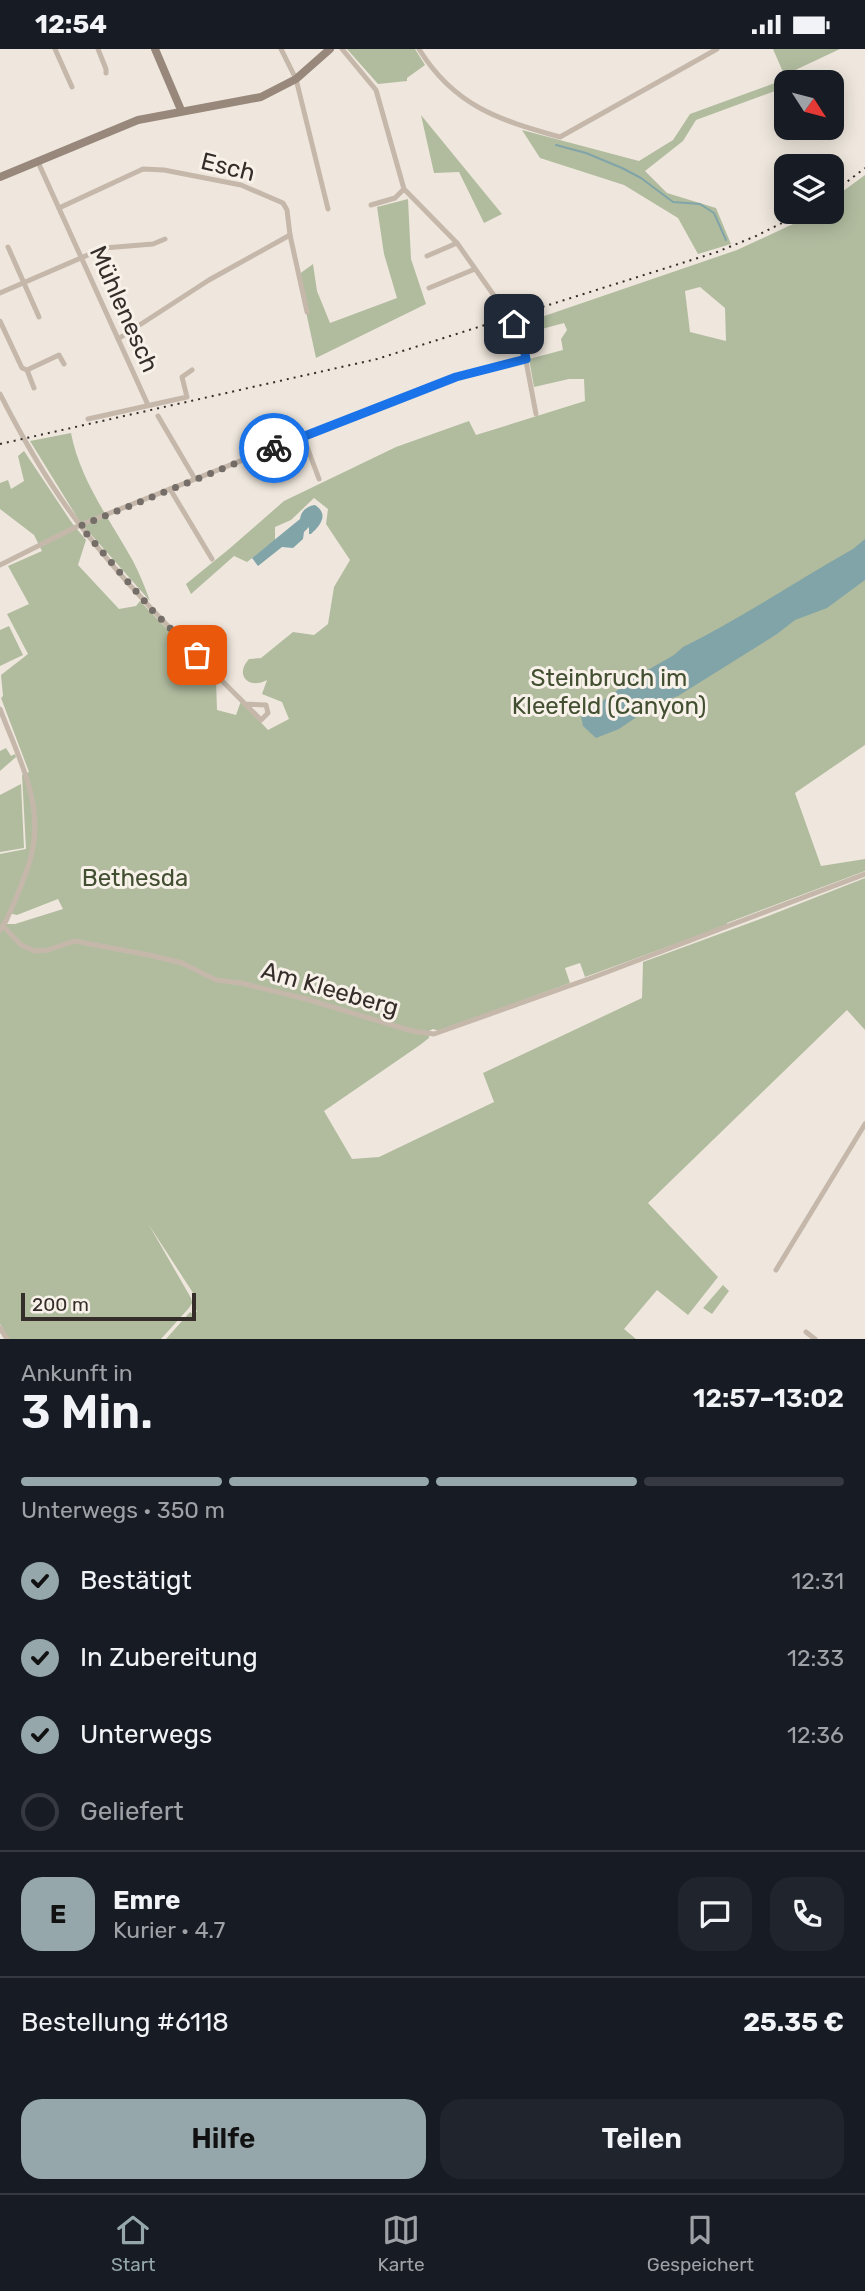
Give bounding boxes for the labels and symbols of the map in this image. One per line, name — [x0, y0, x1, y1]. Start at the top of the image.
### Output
north arrow — [774, 70, 844, 140]
street label: Esch — [198, 147, 258, 187]
street label: Mühlenesch — [84, 241, 164, 377]
pin — [484, 294, 544, 354]
courier — [239, 413, 309, 483]
pin — [167, 625, 227, 685]
park label: Steinbruch im Kleefeld (Canyon) — [512, 664, 706, 720]
park label: Bethesda — [82, 864, 188, 892]
street label: Am Kleeberg — [258, 956, 402, 1022]
scale bar — [21, 1290, 196, 1322]

